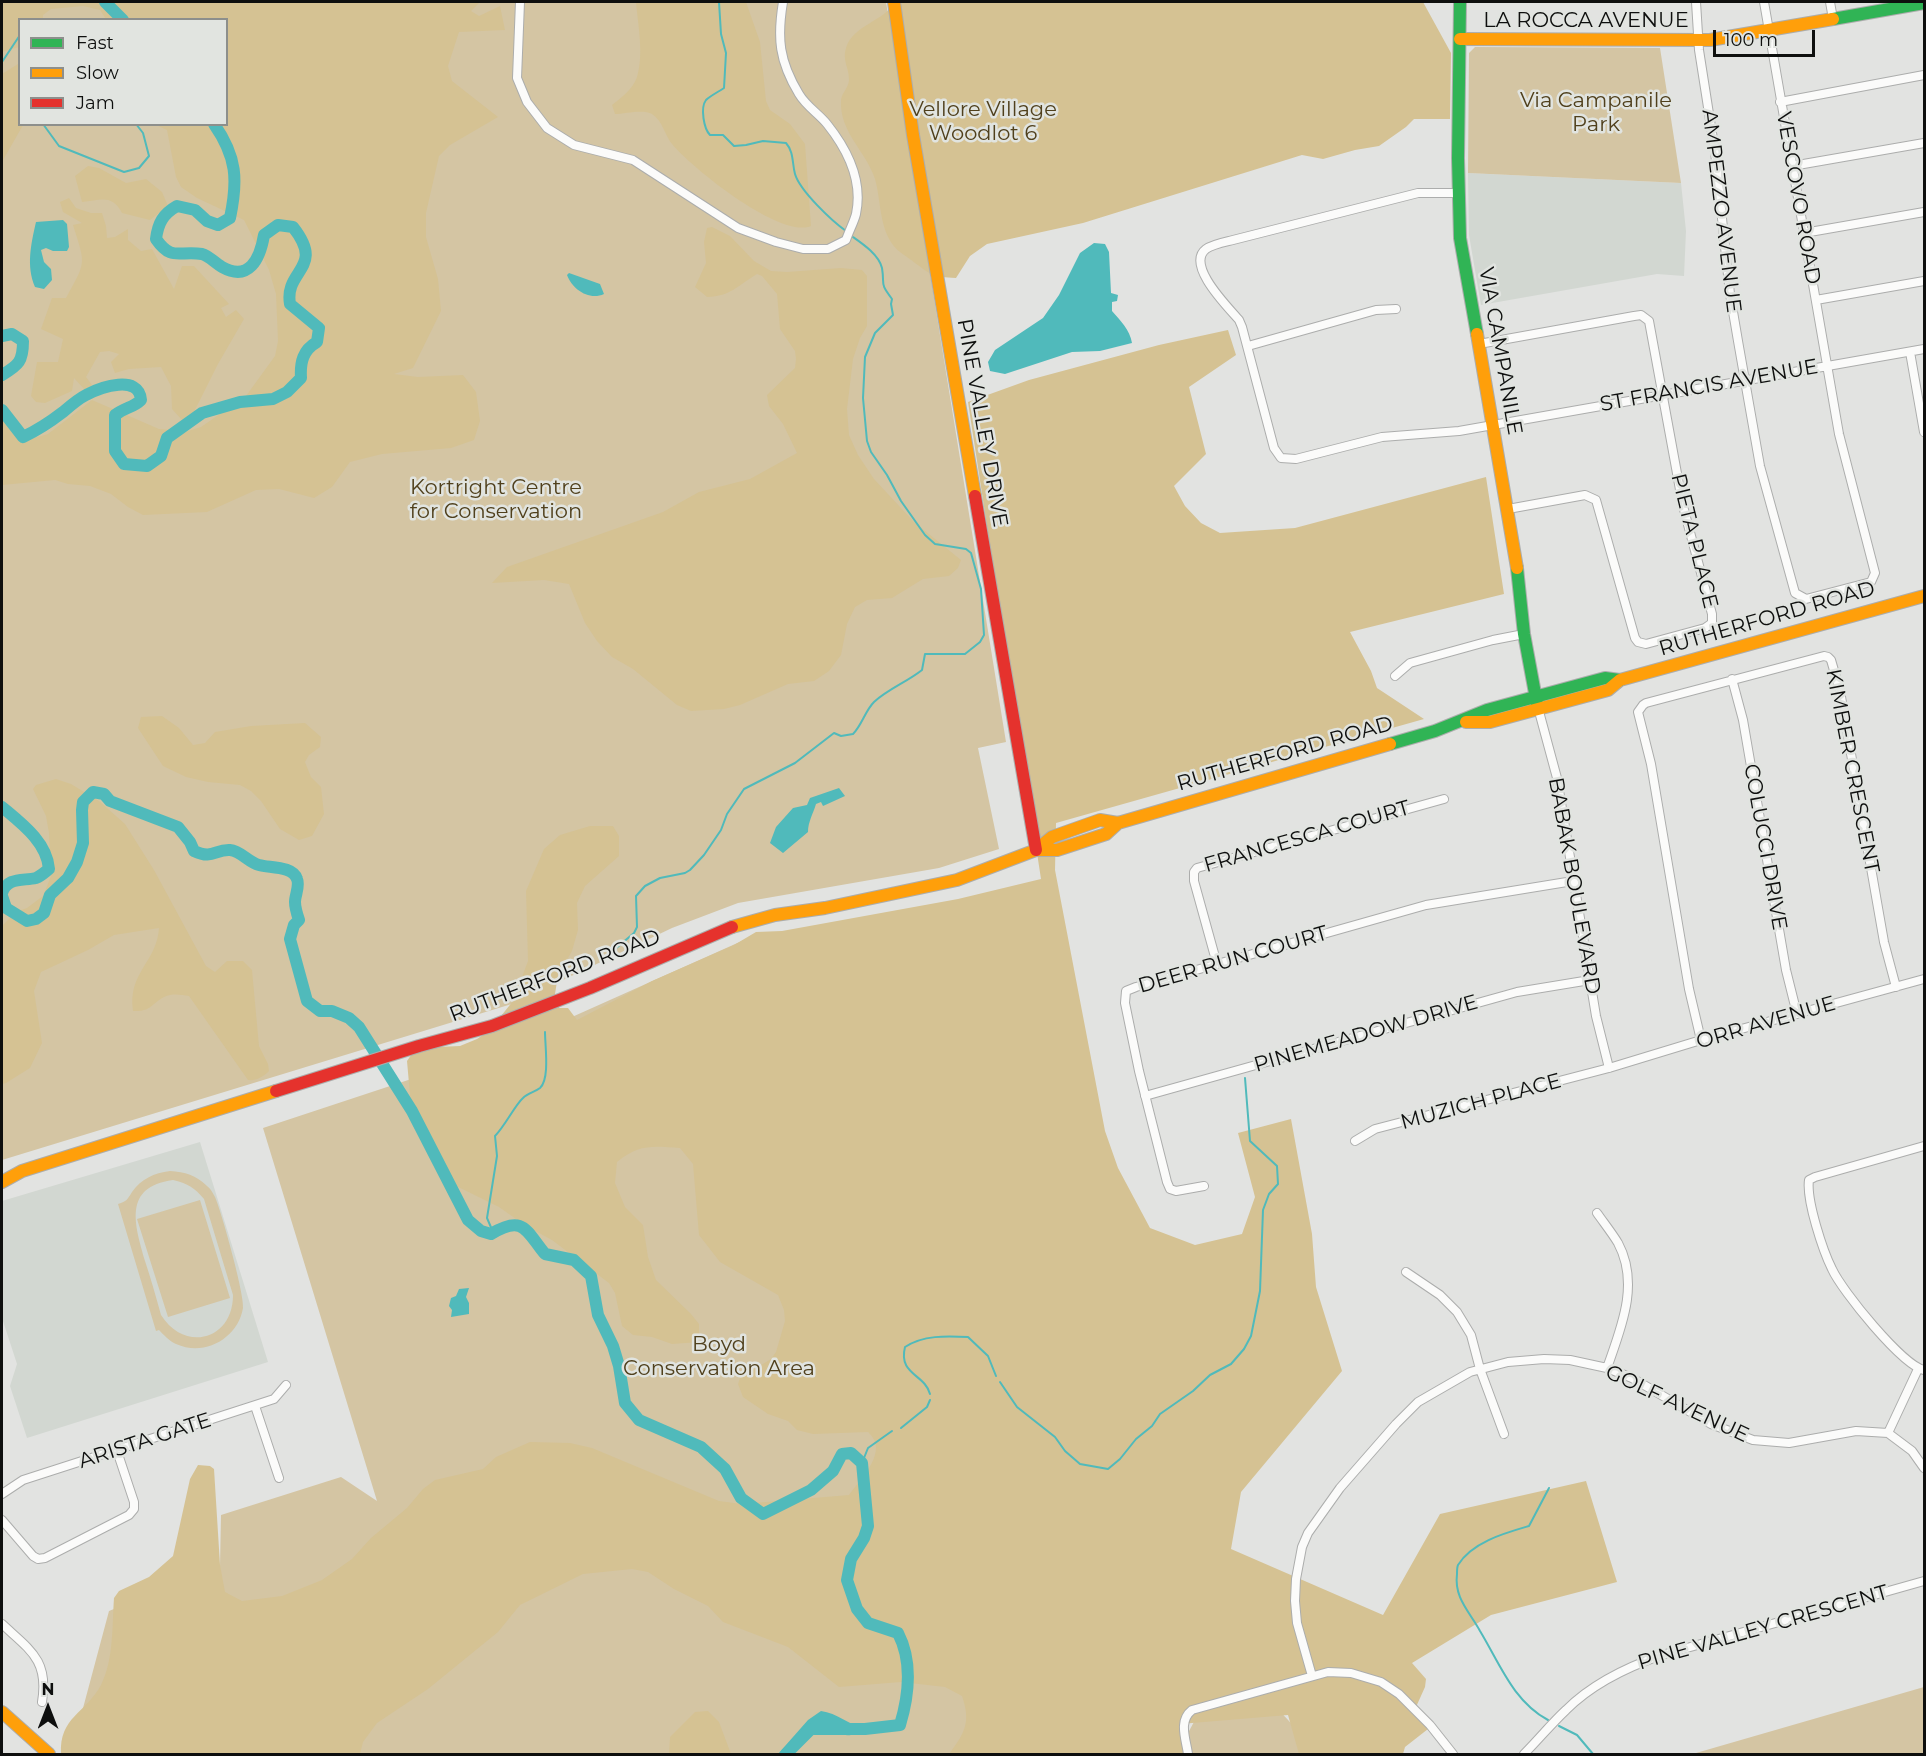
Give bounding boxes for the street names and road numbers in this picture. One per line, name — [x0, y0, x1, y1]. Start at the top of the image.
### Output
street label: LA ROCCA AVENUE — [1483, 8, 1689, 34]
street label: AMPEZZO AVENUE — [1696, 108, 1746, 314]
street label: VESCOVO ROAD — [1770, 110, 1826, 286]
street label: VIA CAMPANILE — [1473, 265, 1527, 437]
street label: PINE VALLEY DRIVE — [951, 317, 1013, 529]
street label: ST FRANCIS AVENUE — [1598, 354, 1820, 418]
street label: PIETA PLACE — [1665, 471, 1723, 611]
street label: RUTHERFORD ROAD — [1656, 576, 1878, 662]
street label: KIMBER CRESCENT — [1820, 667, 1884, 875]
street label: RUTHERFORD ROAD — [1174, 711, 1396, 797]
street label: COLUCCI DRIVE — [1738, 762, 1792, 932]
street label: BABAK BOULEVARD — [1543, 776, 1605, 996]
street label: FRANCESCA COURT — [1201, 796, 1413, 878]
street label: DEER RUN COURT — [1135, 921, 1331, 999]
street label: RUTHERFORD ROAD — [446, 924, 664, 1028]
street label: PINEMEADOW DRIVE — [1251, 990, 1481, 1078]
street label: ORR AVENUE — [1693, 991, 1839, 1055]
street label: MUZICH PLACE — [1398, 1068, 1564, 1136]
street label: GOLF AVENUE — [1601, 1360, 1753, 1448]
street label: ARISTA GATE — [76, 1408, 214, 1474]
street label: PINE VALLEY CRESCENT — [1635, 1580, 1891, 1676]

